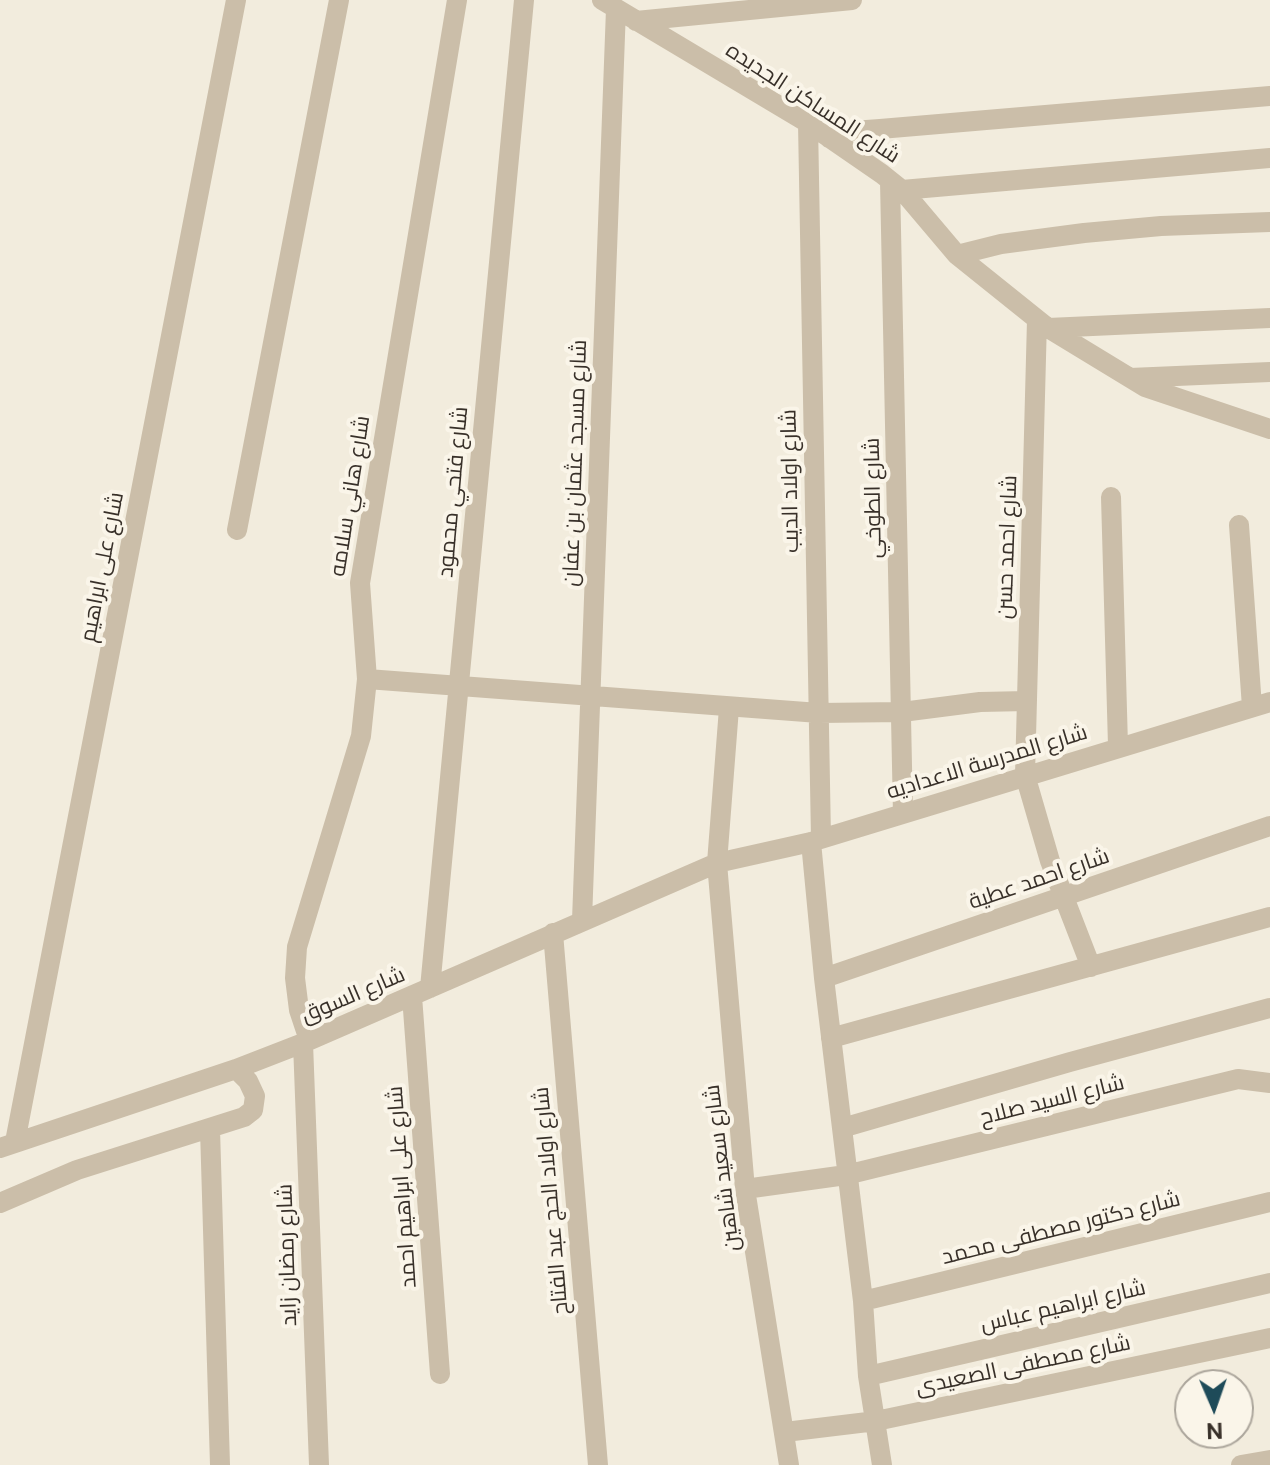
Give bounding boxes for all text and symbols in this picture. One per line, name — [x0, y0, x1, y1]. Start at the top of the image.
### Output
street label: شارع المساكن الجديده — [721, 37, 905, 169]
street label: شارع مسجد عثمان بن عفان — [557, 339, 593, 587]
street label: شارع فتحي محمود — [432, 405, 474, 579]
street label: شارع اولاد الديب — [776, 409, 804, 553]
street label: شارع هاني سلامه — [324, 414, 376, 578]
street label: شارع الطوخي — [859, 437, 887, 559]
street label: شارع احمد حسن — [991, 475, 1023, 619]
street label: شارع على ابراهيم — [75, 490, 129, 644]
street label: شارع المدرسة الاعداديه — [883, 719, 1091, 805]
street label: شارع احمد عطية — [965, 843, 1113, 915]
street label: شارع السوق — [297, 961, 409, 1029]
street label: شارع السيد صلاح — [977, 1069, 1127, 1131]
street label: شارع سعيد شاهين — [699, 1083, 745, 1253]
street label: شارع على ابراهيم احمد — [382, 1085, 422, 1289]
street label: شارع اولاد الحج عبد الفتاح — [528, 1086, 574, 1316]
street label: شارع رمضان زايد — [271, 1183, 303, 1327]
street label: شارع دكتور مصطفى محمد — [939, 1186, 1183, 1270]
street label: شارع ابراهيم عباس — [978, 1274, 1148, 1338]
street label: شارع مصطفى الصعيدى — [913, 1329, 1133, 1401]
north arrow — [1174, 1369, 1254, 1449]
text: N — [1206, 1418, 1224, 1444]

